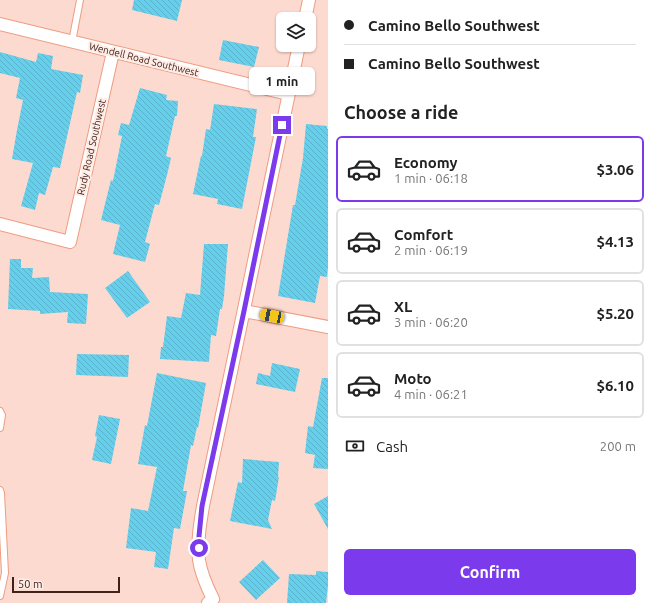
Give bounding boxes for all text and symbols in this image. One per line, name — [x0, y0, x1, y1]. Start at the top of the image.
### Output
map controls — [276, 12, 316, 52]
button: layers — [276, 12, 316, 52]
text: Camino Bello Southwest — [368, 17, 540, 34]
street label: Wendell Road Southwest — [88, 41, 200, 78]
text: Camino Bello Southwest — [368, 55, 540, 72]
callout: 1 min — [249, 67, 315, 95]
text: 1 min — [266, 74, 298, 88]
street label: Rudy Road Southwest — [75, 98, 108, 196]
text: Choose a ride — [344, 102, 458, 122]
route end — [273, 116, 291, 134]
icon: car — [346, 151, 382, 187]
text: Economy — [394, 154, 458, 171]
text: $3.06 — [596, 161, 634, 178]
text: 1 min · 06:18 — [394, 171, 468, 185]
icon: car — [346, 223, 382, 259]
text: Comfort — [394, 226, 453, 243]
text: $4.13 — [596, 233, 634, 250]
text: 2 min · 06:19 — [394, 243, 468, 257]
icon: car — [346, 295, 382, 331]
text: XL — [394, 298, 412, 315]
text: $5.20 — [596, 305, 634, 322]
car — [259, 308, 285, 324]
text: 3 min · 06:20 — [394, 315, 468, 329]
icon: car — [346, 367, 382, 403]
text: Moto — [394, 370, 432, 387]
text: $6.10 — [596, 377, 634, 394]
text: 4 min · 06:21 — [394, 387, 468, 401]
icon: cash — [344, 435, 366, 457]
text: Cash — [376, 438, 408, 455]
text: 200 m — [600, 439, 636, 453]
route start — [190, 539, 208, 557]
button: Confirm — [344, 549, 636, 595]
scale bar — [12, 575, 120, 594]
text: 50 m — [18, 578, 42, 590]

